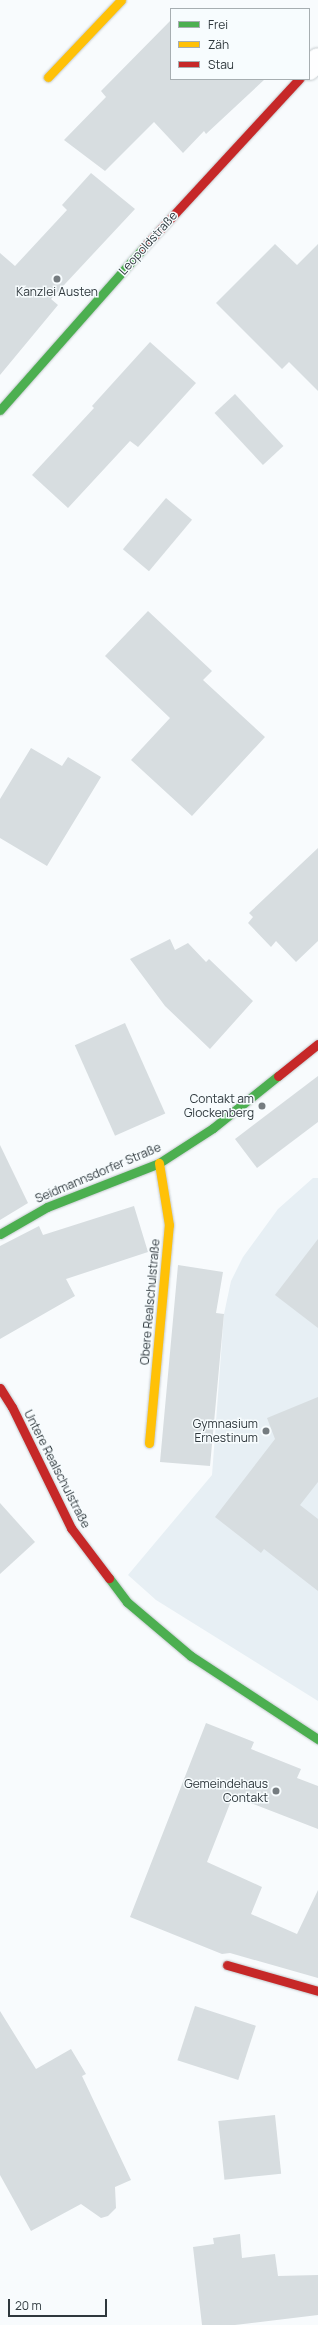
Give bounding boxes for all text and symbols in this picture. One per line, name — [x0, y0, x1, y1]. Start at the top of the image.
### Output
legend — [170, 8, 310, 80]
text: Frei — [208, 16, 228, 33]
text: Zäh — [208, 36, 229, 53]
text: Stau — [208, 56, 234, 73]
street label: Leopoldstraße — [116, 208, 180, 278]
marker: Kanzlei Austen — [52, 274, 62, 284]
place label: Kanzlei Austen — [16, 285, 98, 299]
place label: Contakt am Glockenberg — [184, 1092, 254, 1120]
marker: Contakt am Glockenberg — [257, 1101, 267, 1111]
street label: Seidmannsdorfer Straße — [33, 1140, 163, 1206]
street label: Obere Realschulstraße — [137, 1238, 163, 1366]
street label: Untere Realschulstraße — [21, 1407, 93, 1531]
place label: Gymnasium Ernestinum — [193, 1417, 258, 1445]
marker: Gymnasium Ernestinum — [261, 1426, 271, 1436]
place label: Gemeindehaus Contakt — [184, 1777, 268, 1805]
marker: Gemeindehaus Contakt — [271, 1786, 281, 1796]
scale bar — [10, 2291, 109, 2317]
text: 20 m — [15, 2297, 42, 2314]

